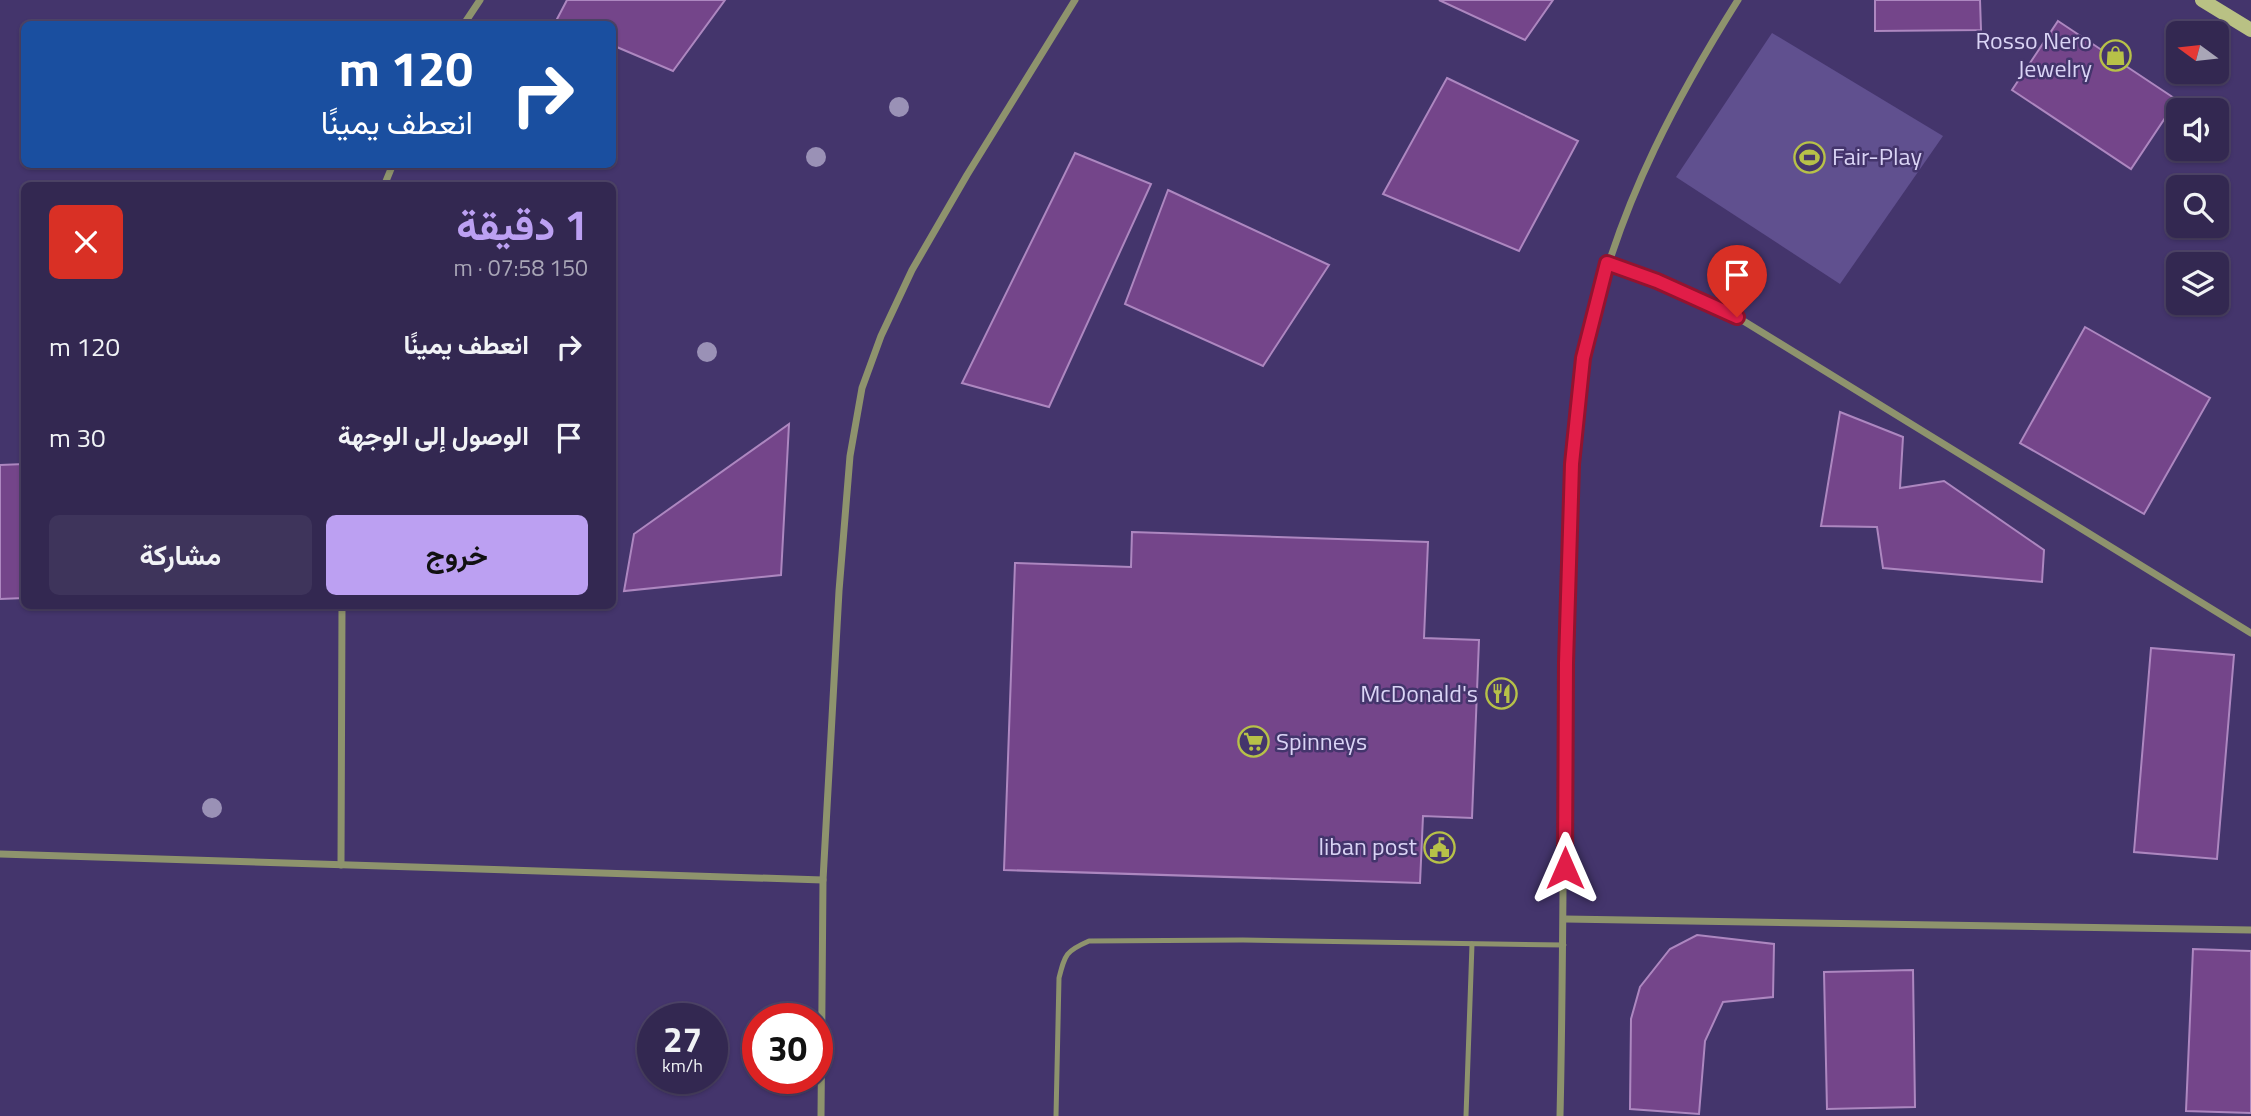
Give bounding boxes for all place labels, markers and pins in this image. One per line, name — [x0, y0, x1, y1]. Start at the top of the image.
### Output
place label: Rosso Nero Jewelry — [1976, 22, 2092, 86]
shop icon: Rosso Nero Jewelry — [2098, 38, 2132, 72]
place label: Fair-Play — [1832, 138, 1923, 174]
sports icon: Fair-Play — [1792, 140, 1826, 174]
pin — [1707, 245, 1767, 317]
place label: McDonald's — [1360, 675, 1478, 711]
restaurant icon: McDonald's — [1484, 677, 1518, 711]
place label: Spinneys — [1276, 723, 1367, 759]
supermarket icon: Spinneys — [1236, 725, 1270, 759]
place label: liban post — [1318, 828, 1418, 864]
public building icon: liban post — [1423, 830, 1457, 864]

